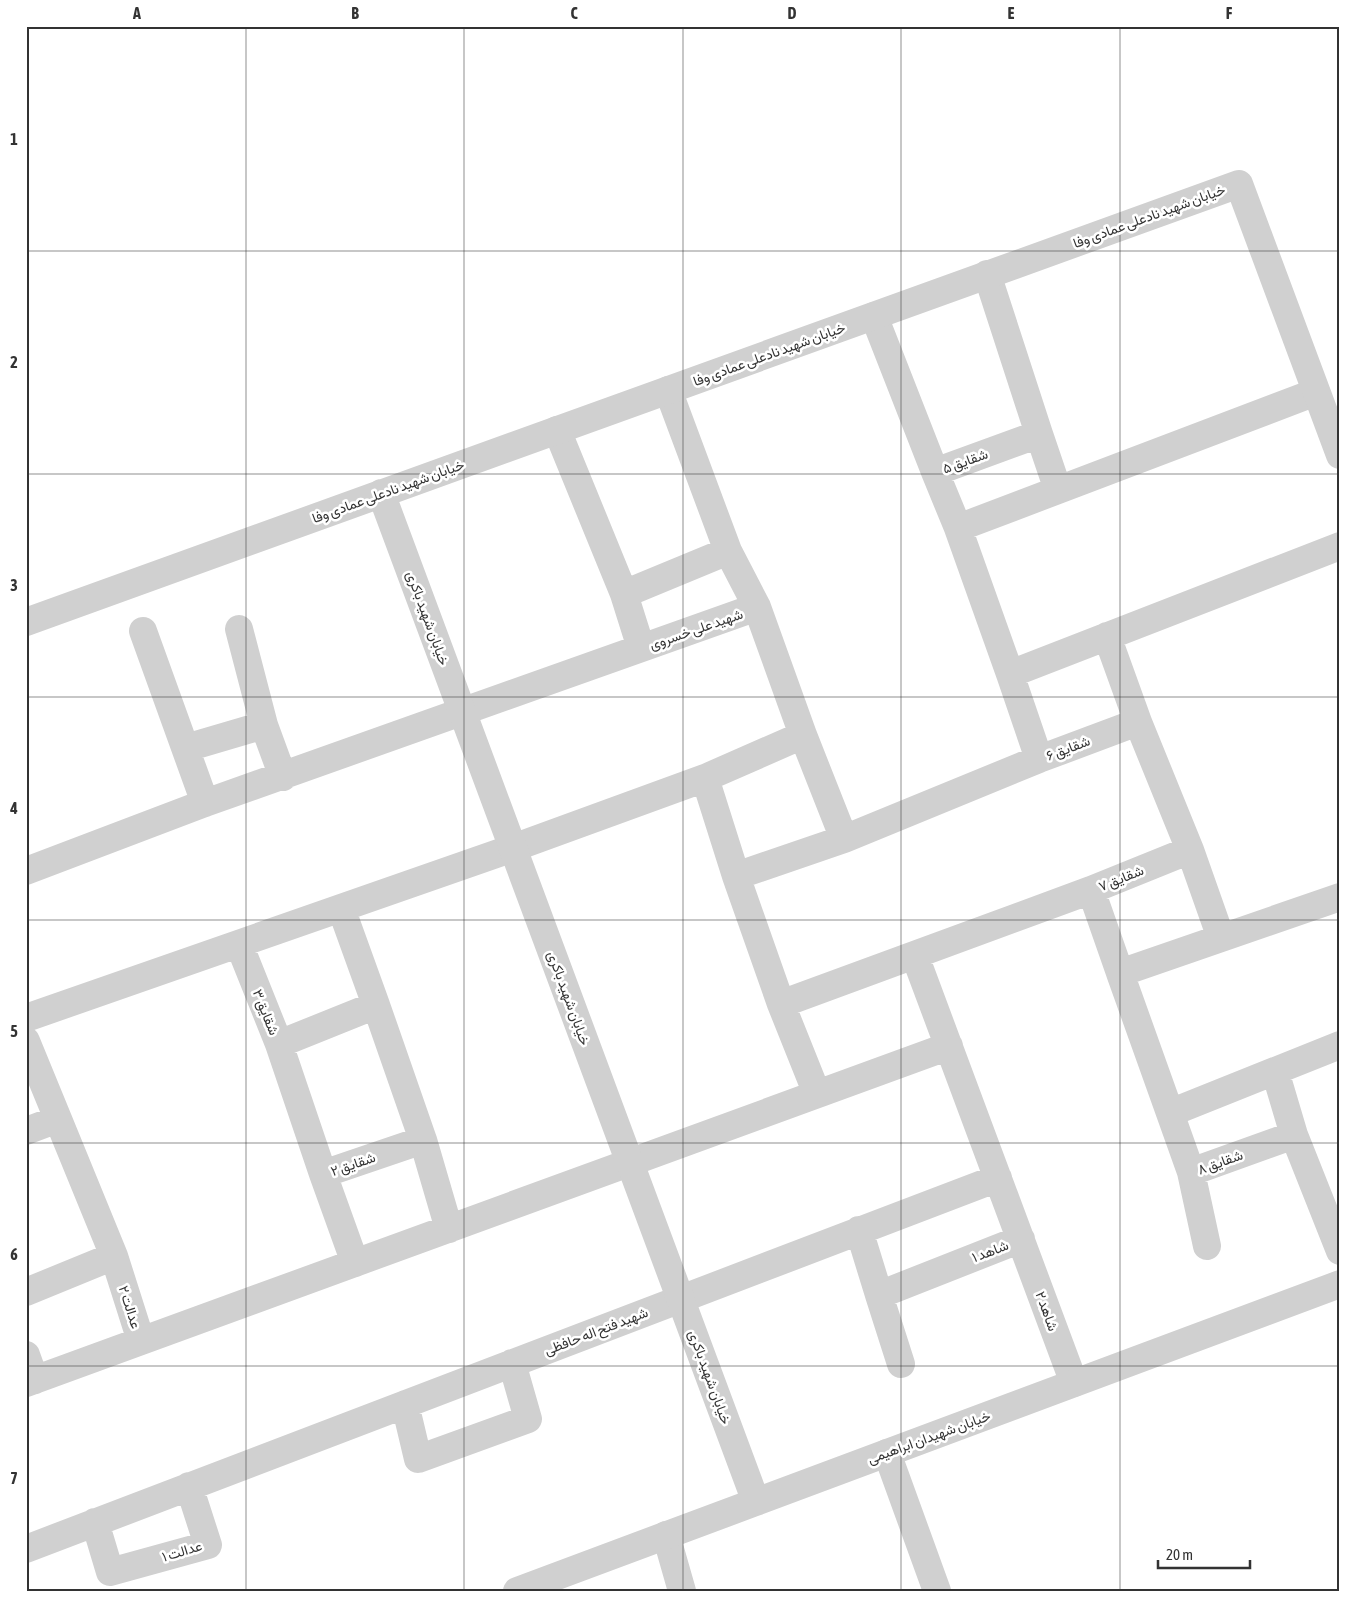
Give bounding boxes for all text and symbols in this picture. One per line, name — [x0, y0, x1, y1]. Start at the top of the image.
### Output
text: A — [132, 4, 141, 22]
text: B — [351, 4, 359, 22]
text: C — [570, 4, 578, 22]
text: D — [788, 4, 797, 22]
text: E — [1008, 4, 1015, 22]
text: F — [1226, 4, 1233, 22]
text: 1 — [10, 130, 18, 148]
street label: خیابان شهید نادعلی عمادی وفا — [1071, 181, 1228, 252]
street label: خیابان شهید نادعلی عمادی وفا — [691, 319, 848, 390]
text: 2 — [10, 353, 18, 371]
street label: شقایق ۵ — [940, 445, 990, 477]
street label: خیابان شهید نادعلی عمادی وفا — [310, 456, 467, 527]
street label: خیابان شهید باکری — [403, 569, 452, 668]
text: 3 — [10, 576, 18, 594]
street label: شهید علی خسروی — [647, 606, 745, 653]
street label: شقایق ۶ — [1044, 732, 1093, 765]
text: 4 — [9, 799, 18, 817]
street label: شقایق ۷ — [1096, 862, 1146, 895]
street label: خیابان شهید باکری — [544, 949, 593, 1048]
street label: شقایق ۳ — [249, 987, 282, 1038]
text: 5 — [10, 1022, 18, 1040]
street label: شقایق ۸ — [1195, 1146, 1245, 1178]
street label: شقایق ۲ — [329, 1149, 378, 1180]
street label: شاهد ۱ — [969, 1237, 1011, 1265]
text: 6 — [10, 1245, 18, 1263]
street label: عدالت ۲ — [116, 1283, 144, 1331]
street label: شاهد ۲ — [1032, 1289, 1062, 1333]
street label: شهید فتح اله حافظی — [542, 1304, 651, 1361]
street label: خیابان شهید باکری — [685, 1328, 734, 1427]
street label: خیابان شهیدان ابراهیمی — [865, 1407, 993, 1468]
text: 7 — [10, 1469, 18, 1487]
street label: عدالت ۱ — [160, 1537, 204, 1565]
scale bar — [1158, 1537, 1251, 1569]
text: 20 m — [1166, 1546, 1193, 1563]

